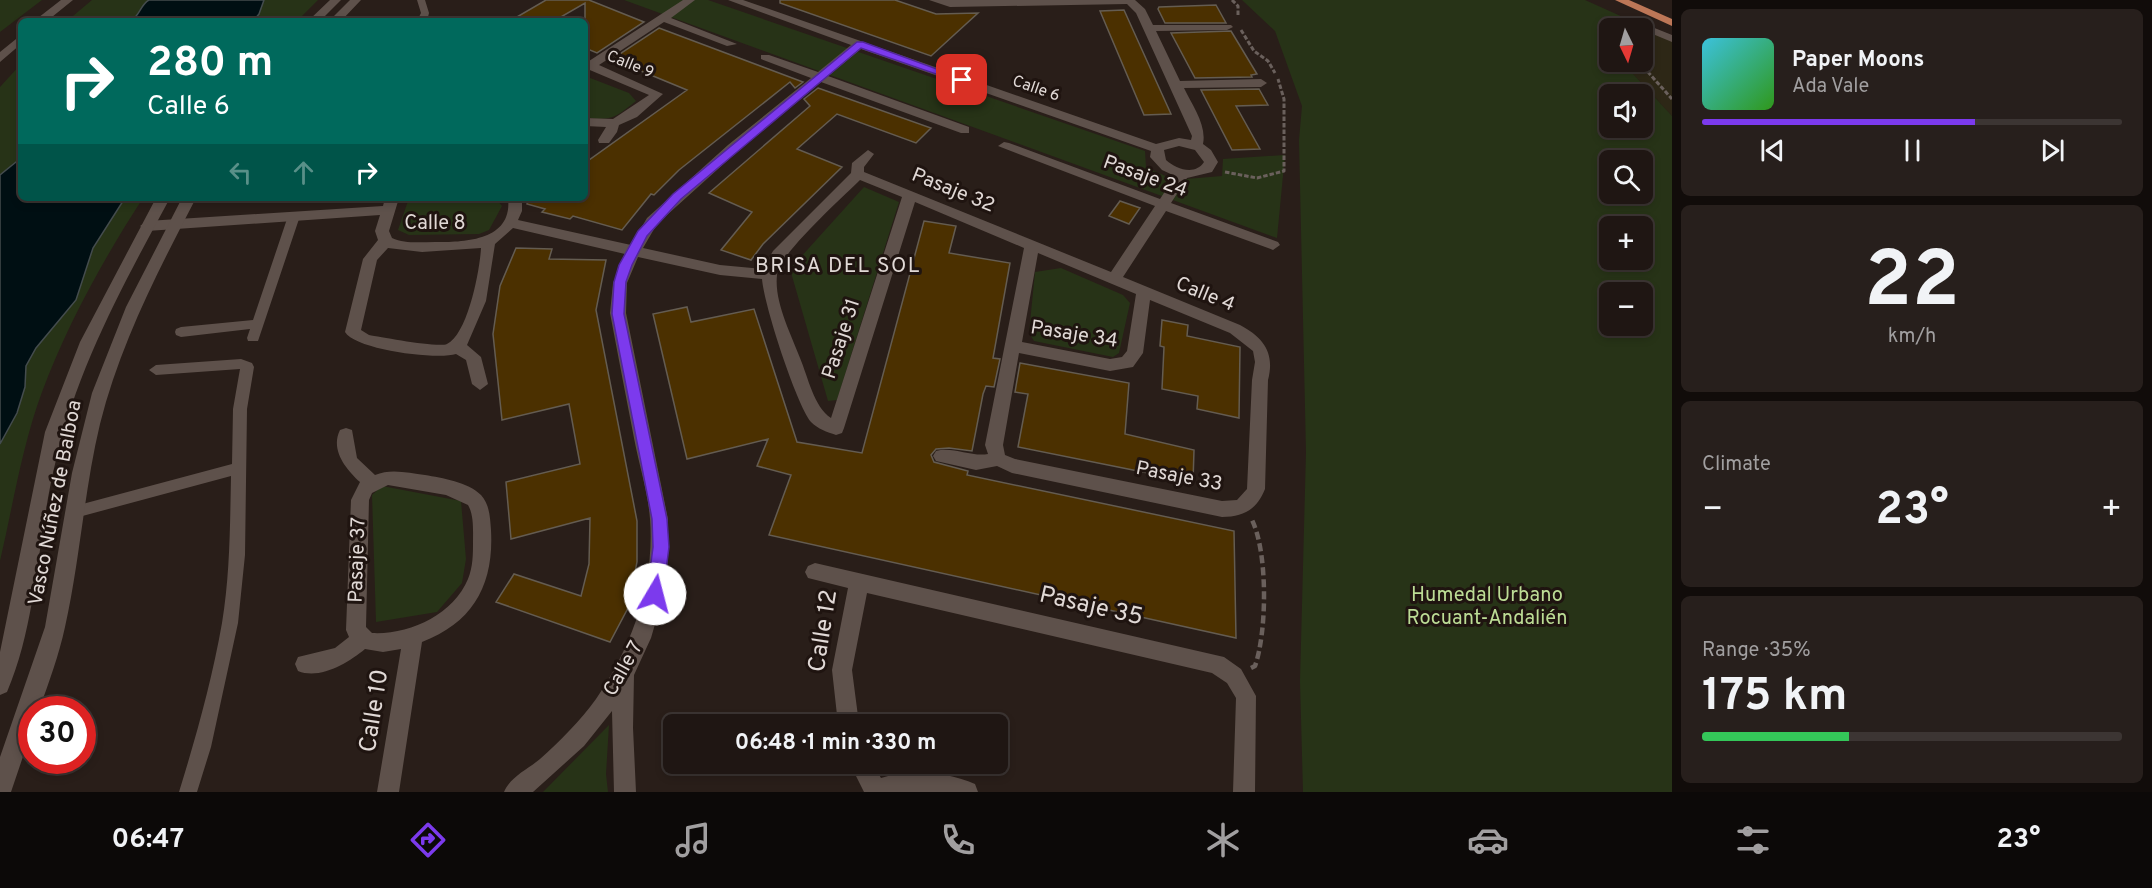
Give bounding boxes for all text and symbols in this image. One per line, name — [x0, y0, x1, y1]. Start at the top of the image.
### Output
north arrow — [1599, 18, 1653, 72]
map controls — [1599, 18, 1653, 336]
text: 280 m — [147, 38, 273, 91]
icon: right — [48, 42, 126, 120]
street label: Calle 9 — [604, 47, 656, 83]
text: Paper Moons — [1792, 47, 1924, 74]
pin — [936, 54, 987, 105]
icon: arrive — [945, 63, 978, 96]
street label: Calle 6 — [1010, 72, 1062, 106]
text: Ada Vale — [1792, 74, 1869, 100]
button: sound — [1599, 84, 1653, 138]
text: Calle 6 — [147, 90, 230, 124]
icon: previous — [1756, 134, 1789, 167]
icon: pause — [1896, 134, 1929, 167]
icon: next — [2036, 134, 2069, 167]
street label: Pasaje 24 — [1099, 150, 1191, 204]
button: search — [1599, 150, 1653, 204]
icon: left — [224, 156, 257, 189]
icon: ahead — [287, 156, 320, 189]
icon: right — [350, 156, 383, 189]
street label: Pasaje 32 — [908, 163, 998, 219]
street label: Calle 8 — [404, 211, 466, 237]
button: + — [1599, 216, 1653, 270]
text: 22 — [1864, 235, 1960, 334]
district label: BRISA DEL SOL — [755, 253, 921, 280]
street label: Calle 4 — [1171, 271, 1239, 319]
button: − — [1599, 282, 1653, 336]
street label: Pasaje 31 — [817, 295, 867, 383]
street label: Pasaje 34 — [1028, 315, 1120, 355]
text: km/h — [1888, 324, 1936, 350]
street label: Vasco Núñez de Balboa — [23, 398, 89, 608]
text: Climate — [1702, 452, 1771, 478]
street label: Pasaje 33 — [1134, 456, 1224, 498]
text: 23° — [1875, 483, 1949, 540]
text: − — [1702, 490, 1723, 532]
text: + — [2101, 490, 2122, 532]
street label: Pasaje 37 — [344, 517, 372, 603]
position arrow — [623, 562, 687, 626]
street label: Pasaje 35 — [1036, 581, 1146, 633]
park label: Humedal Urbano Rocuant-Andalién — [1407, 583, 1567, 632]
street label: Calle 12 — [803, 588, 845, 674]
street label: Calle 7 — [598, 637, 650, 701]
text: Range · 35% — [1702, 638, 1811, 664]
street label: Calle 10 — [354, 667, 396, 755]
text: 175 km — [1702, 669, 1847, 726]
speed limit sign: 30 — [18, 696, 96, 774]
text: 06:48 · 1 min · 330 m — [735, 730, 936, 757]
icon: directions — [407, 819, 449, 861]
icon: music — [672, 819, 714, 861]
icon: phone — [937, 819, 979, 861]
icon: climate — [1202, 819, 1244, 861]
icon: car — [1467, 819, 1509, 861]
icon: filters — [1732, 819, 1774, 861]
text: 06:47 — [111, 823, 184, 857]
text: 23° — [1997, 823, 2041, 857]

